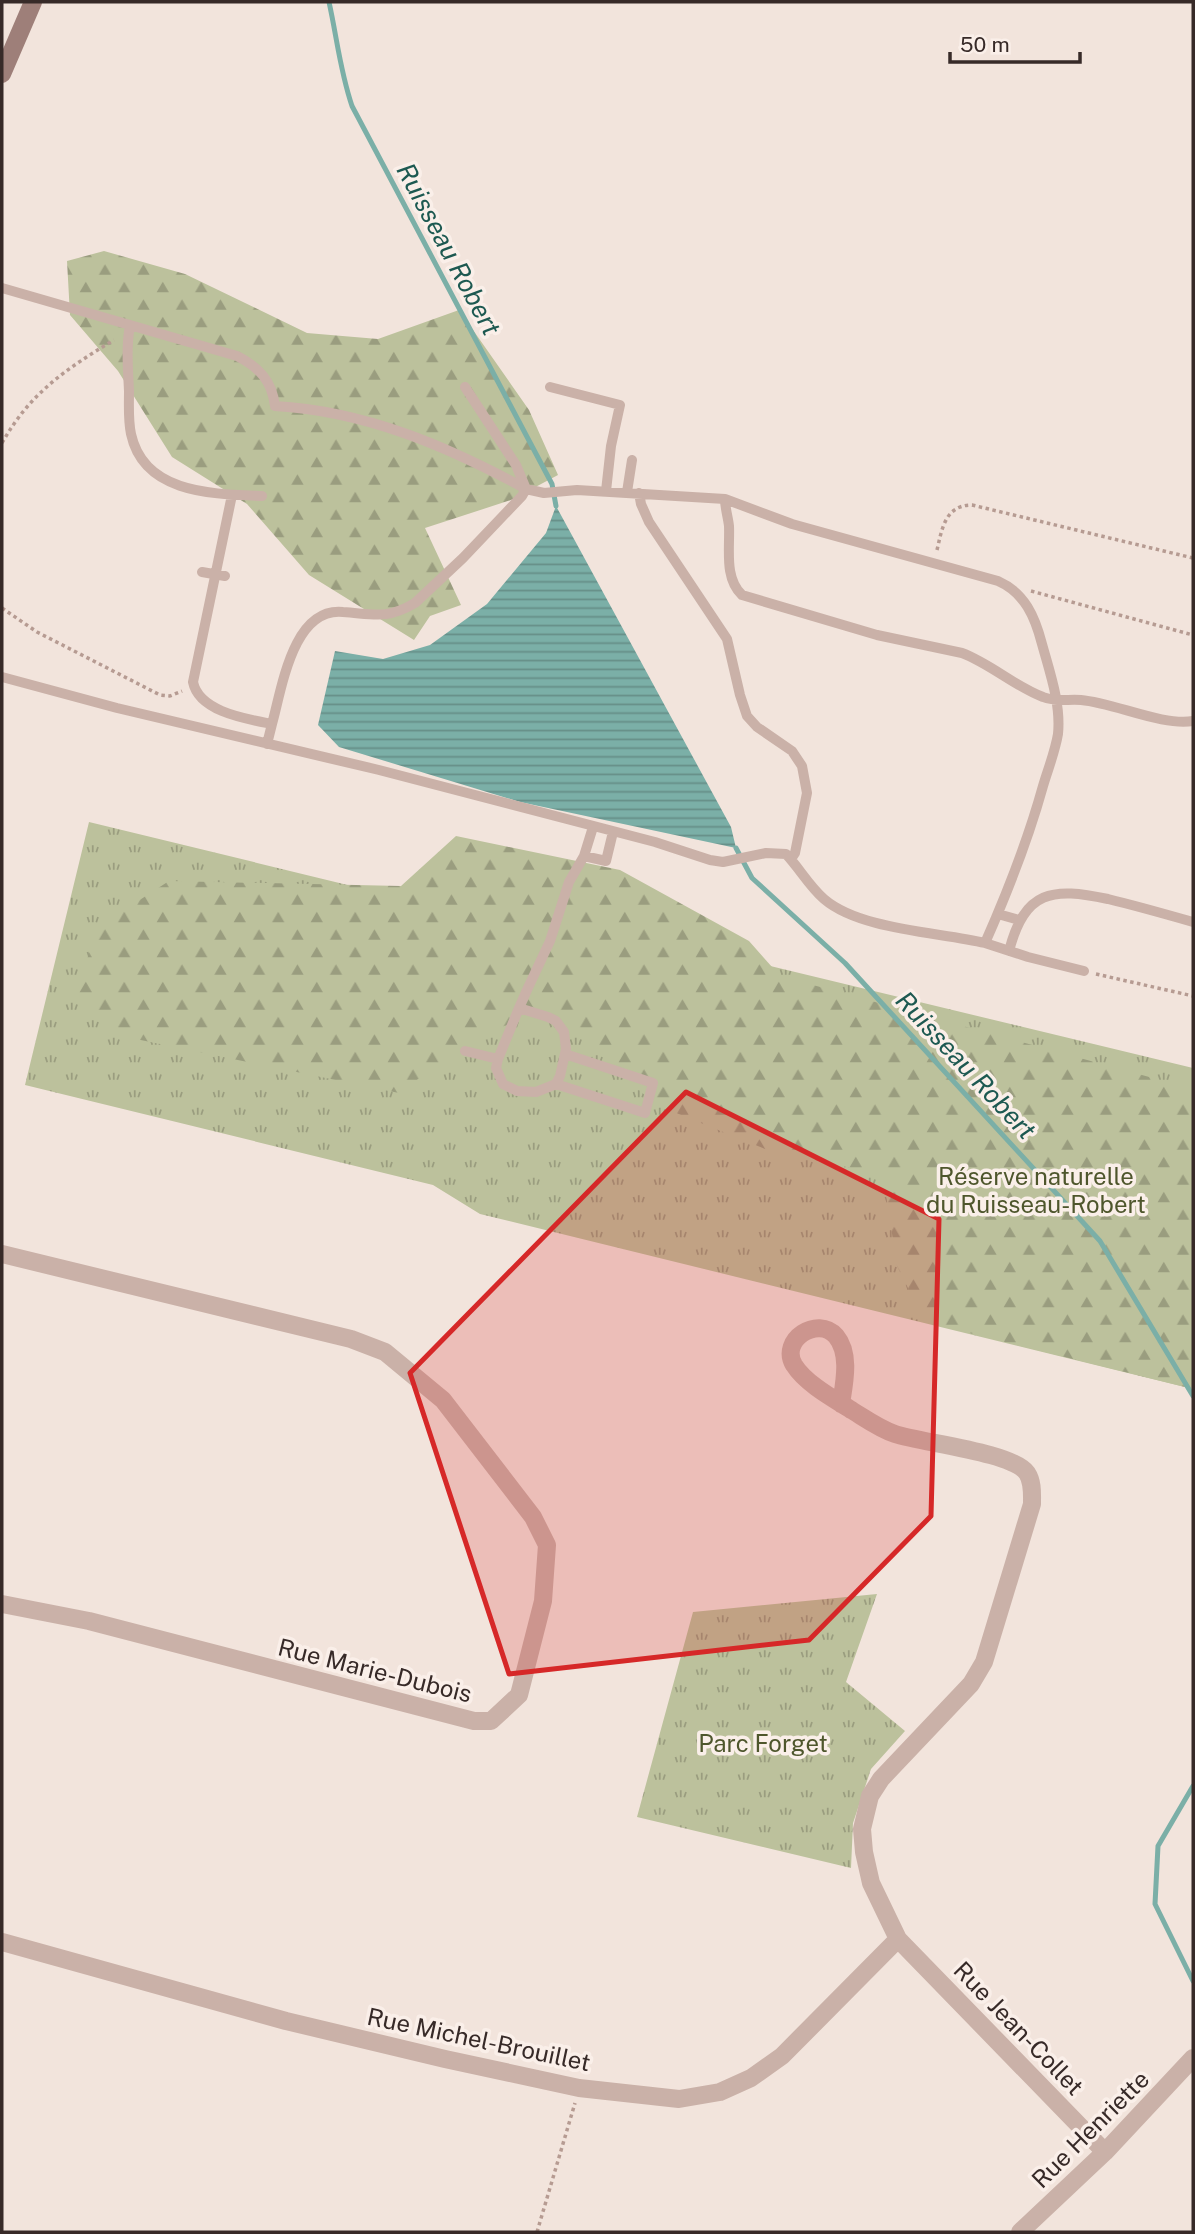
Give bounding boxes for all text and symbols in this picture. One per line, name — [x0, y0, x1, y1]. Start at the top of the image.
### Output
scale bar — [950, 21, 1080, 65]
text: 50 m — [960, 32, 1010, 57]
water label: Ruisseau Robert — [390, 157, 508, 341]
water label: Ruisseau Robert — [890, 985, 1043, 1146]
park label: Réserve naturelle du Ruisseau-Robert — [926, 1162, 1146, 1218]
street label: Rue Marie-Dubois — [275, 1632, 475, 1708]
park label: Parc Forget — [698, 1729, 828, 1757]
street label: Rue Jean-Collet — [948, 1956, 1090, 2100]
street label: Rue Michel-Brouillet — [365, 2002, 593, 2076]
street label: Rue Henriette — [1026, 2065, 1154, 2193]

